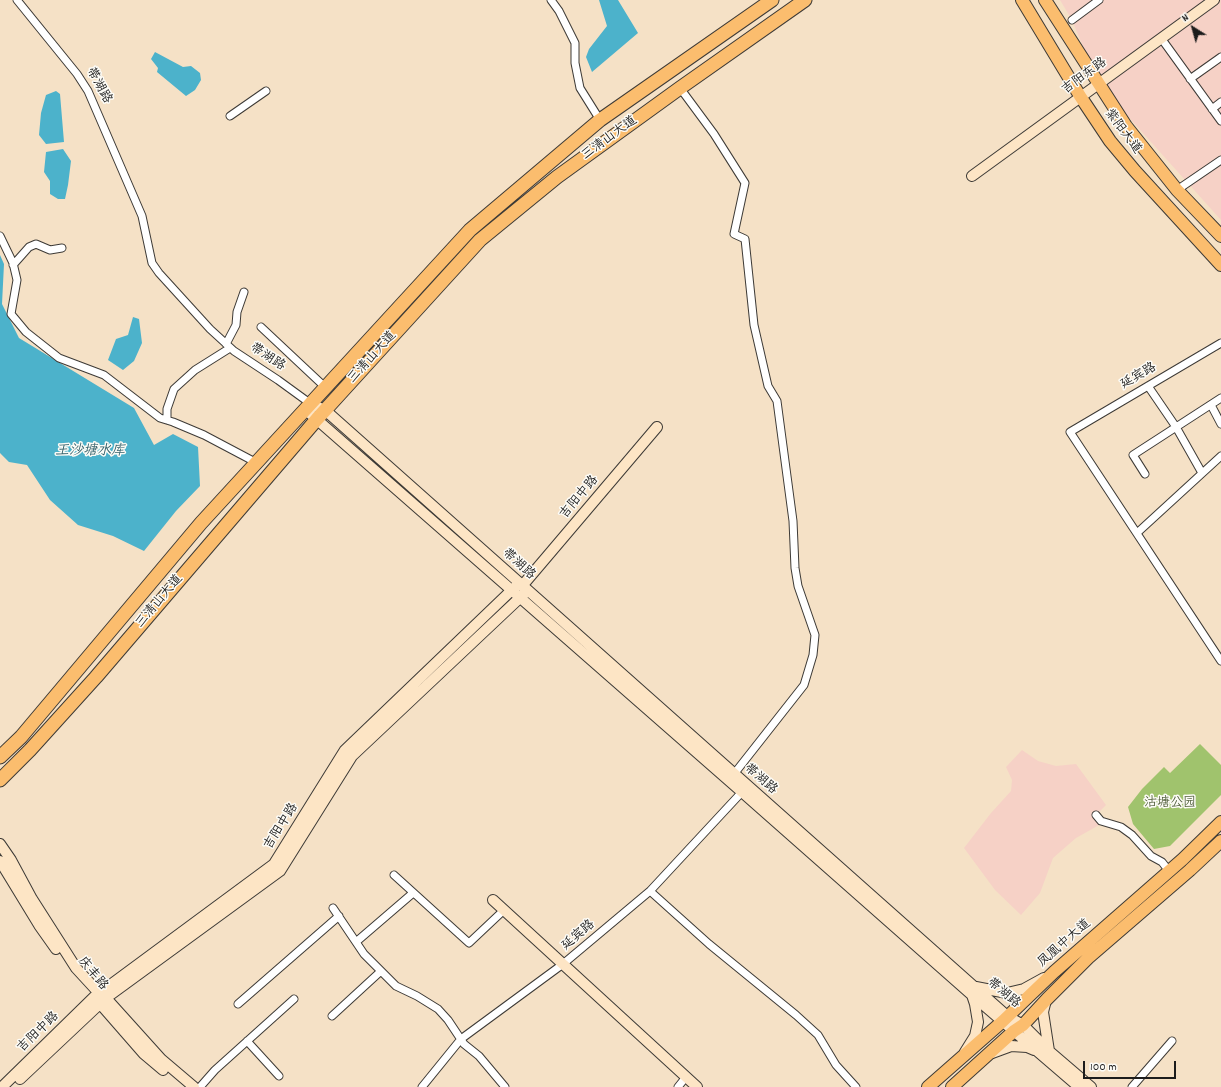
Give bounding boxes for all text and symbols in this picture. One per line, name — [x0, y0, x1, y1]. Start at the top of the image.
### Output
north arrow — [1173, 8, 1213, 48]
text: N — [1179, 10, 1193, 26]
street label: 吉阳东路 — [1059, 55, 1111, 99]
street label: 带湖路 — [82, 65, 114, 107]
street label: 紫阳大道 — [1100, 107, 1144, 157]
street label: 三清山大道 — [579, 114, 641, 164]
street label: 三清山大道 — [345, 329, 401, 387]
street label: 带湖路 — [246, 341, 288, 375]
street label: 延宾路 — [1118, 360, 1160, 394]
water label: 王沙塘水库 — [55, 444, 125, 460]
street label: 吉阳中路 — [557, 473, 603, 523]
street label: 带湖路 — [498, 546, 538, 584]
street label: 三清山大道 — [133, 572, 187, 632]
street label: 带湖路 — [740, 761, 780, 799]
park label: 沽塘公园 — [1144, 796, 1196, 812]
street label: 吉阳中路 — [262, 801, 302, 853]
street label: 延宾路 — [559, 917, 599, 955]
street label: 凤凰中大道 — [1035, 917, 1095, 971]
street label: 庆丰路 — [74, 954, 110, 994]
street label: 带湖路 — [983, 975, 1023, 1013]
street label: 吉阳中路 — [15, 1009, 63, 1057]
scale bar — [1085, 1053, 1178, 1079]
text: 100 m — [1090, 1059, 1117, 1076]

